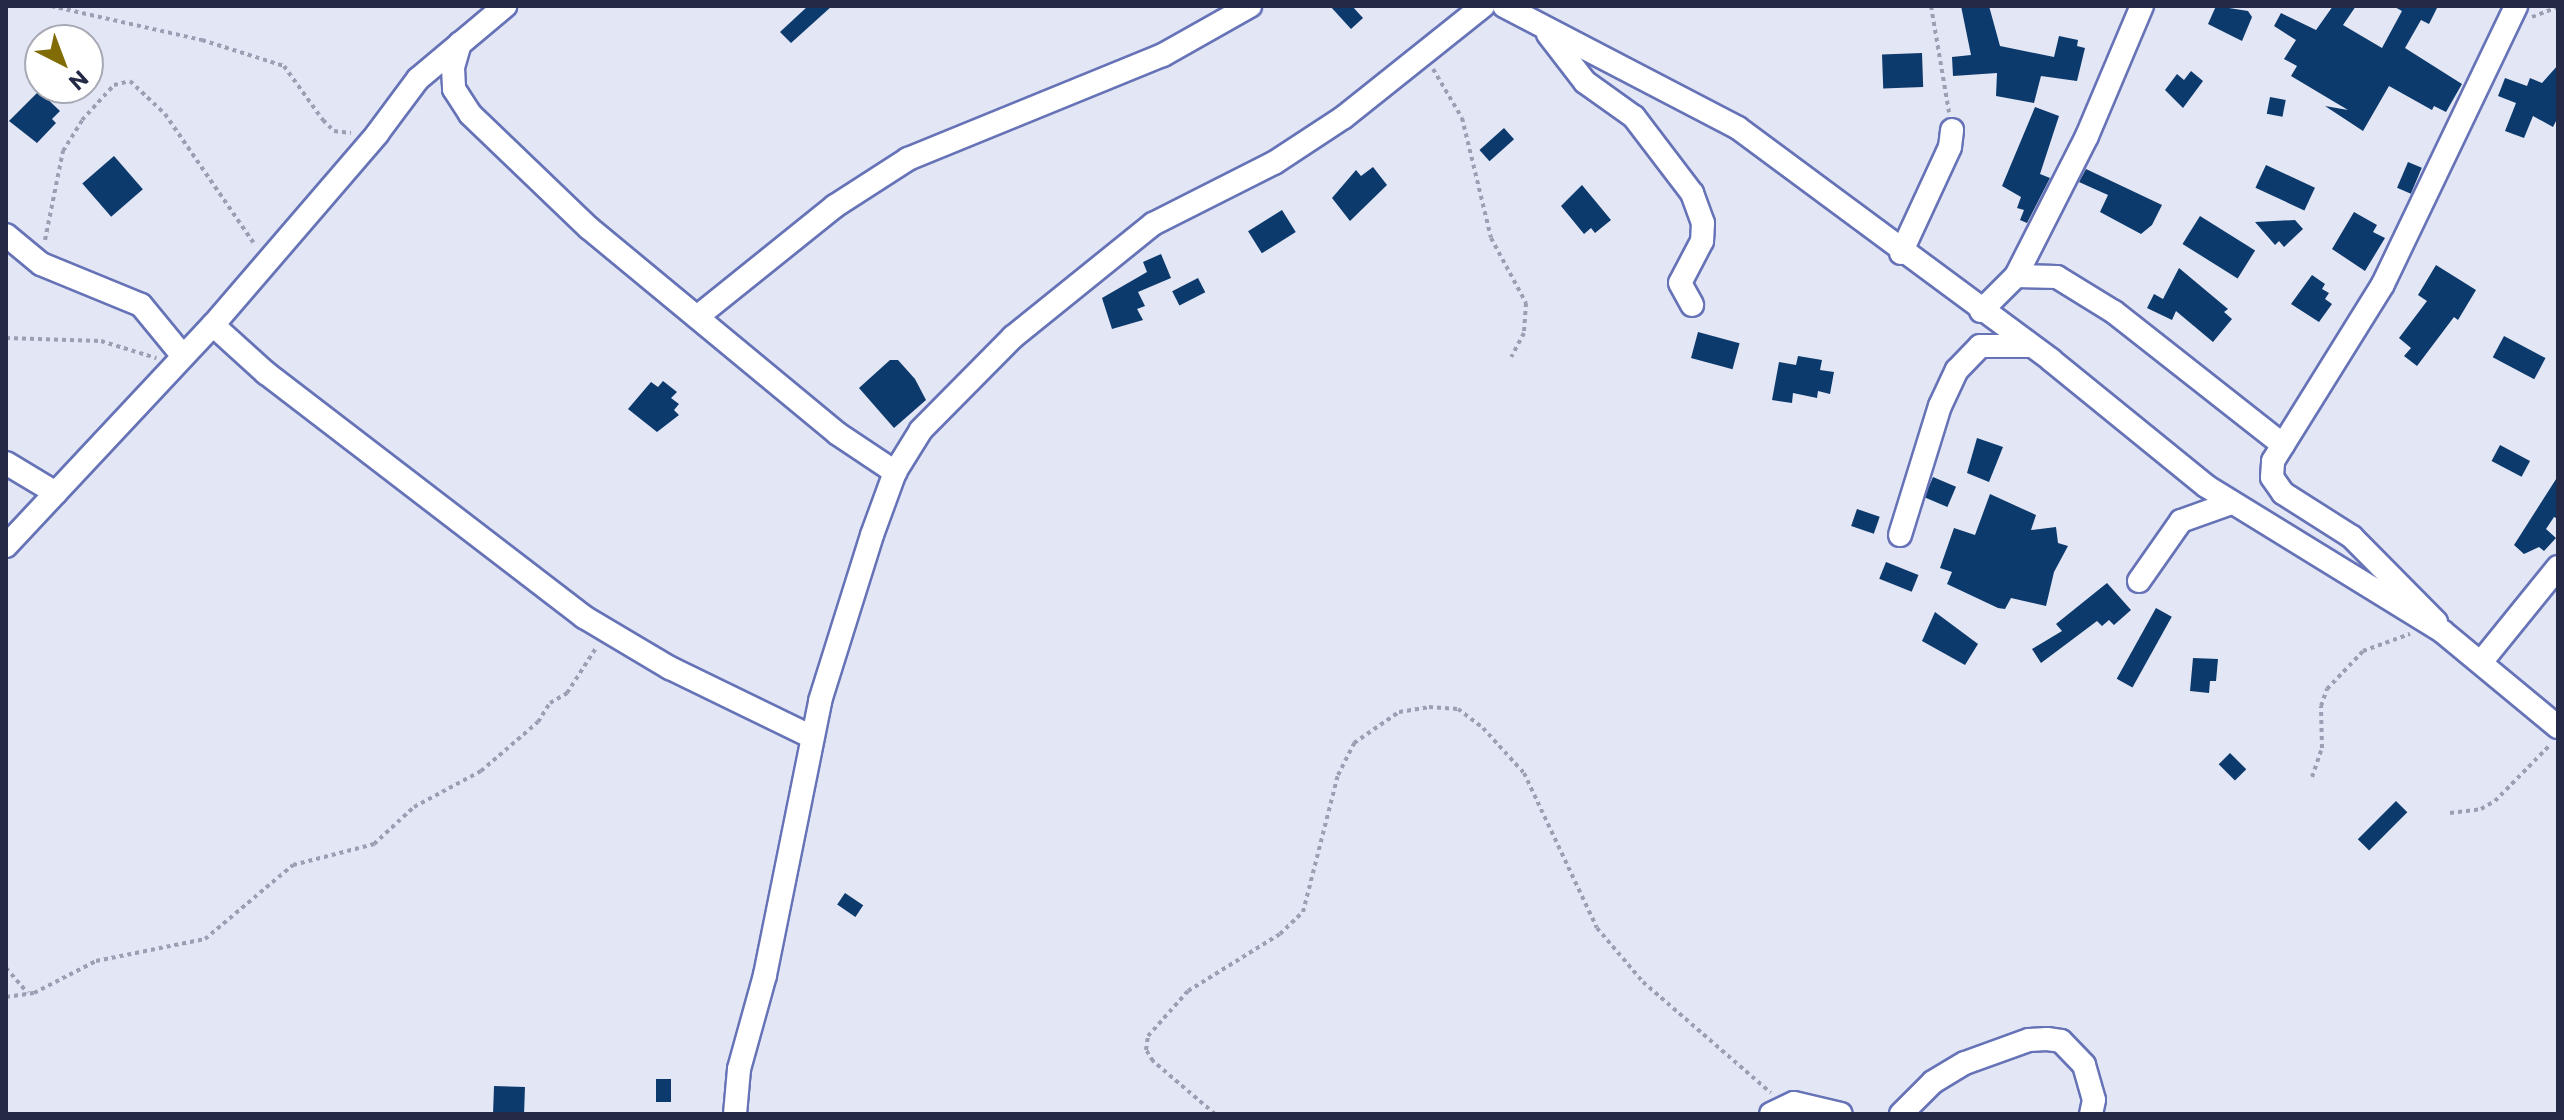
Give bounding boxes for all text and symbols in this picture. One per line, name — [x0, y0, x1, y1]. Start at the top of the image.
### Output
north arrow — [24, 24, 104, 104]
text: N — [64, 65, 94, 96]

